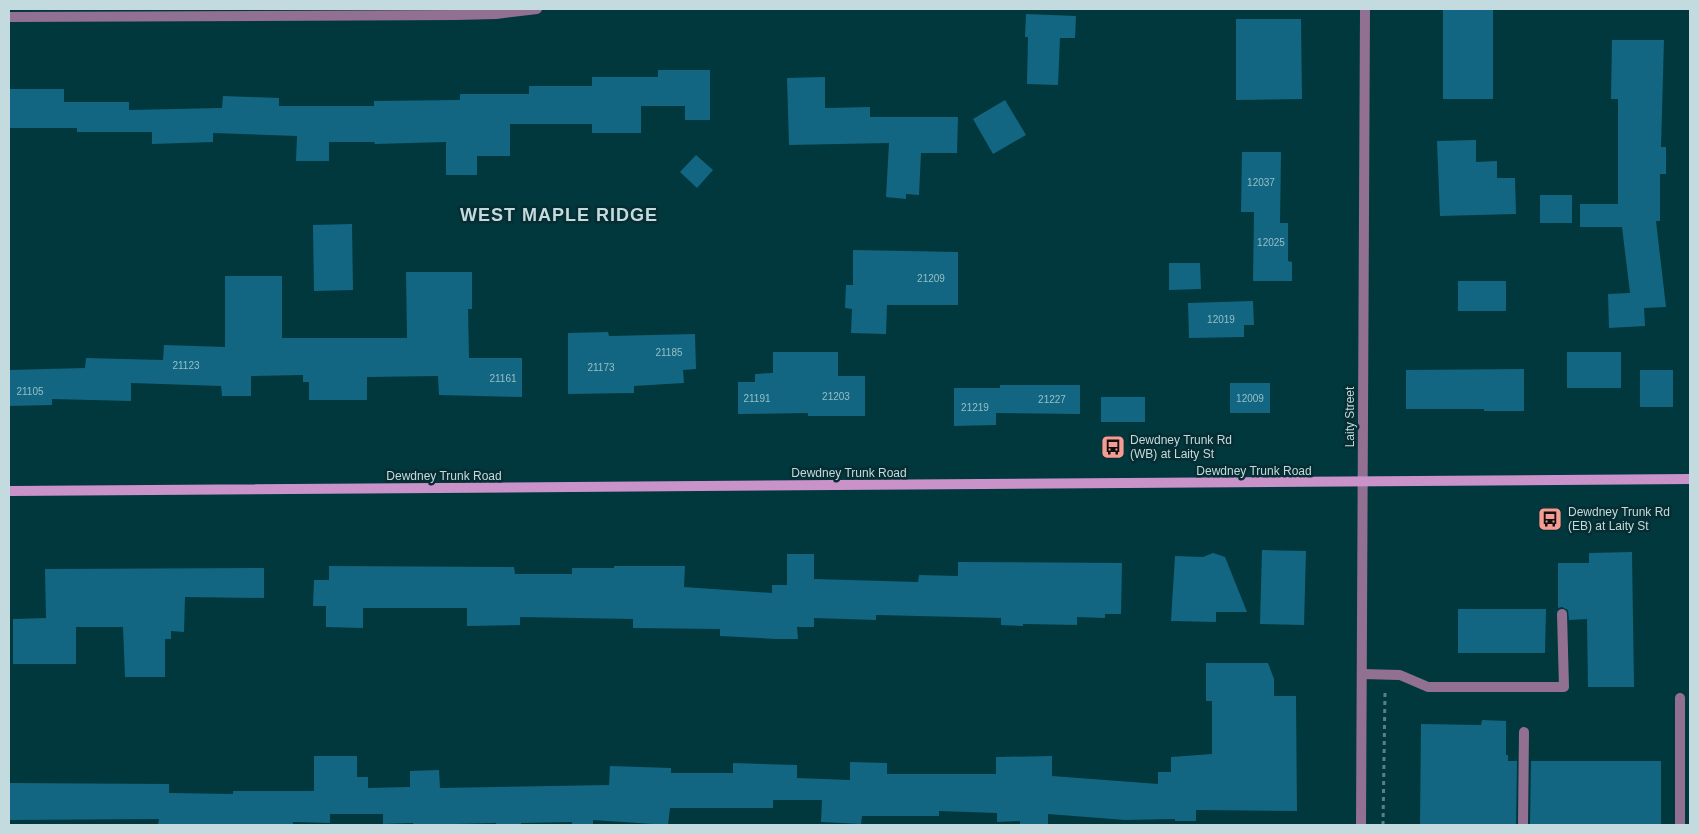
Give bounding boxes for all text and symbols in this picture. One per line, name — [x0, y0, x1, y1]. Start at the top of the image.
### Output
house number: 12037 — [1247, 177, 1275, 188]
district label: WEST MAPLE RIDGE — [460, 205, 658, 225]
house number: 12025 — [1257, 237, 1285, 248]
house number: 21209 — [917, 273, 945, 284]
house number: 12019 — [1207, 314, 1235, 325]
house number: 21185 — [655, 347, 683, 358]
house number: 21123 — [172, 360, 200, 371]
house number: 21173 — [587, 362, 615, 373]
house number: 21161 — [489, 373, 517, 384]
house number: 21105 — [16, 386, 44, 397]
street label: Laity Street — [1343, 386, 1357, 447]
house number: 21203 — [822, 391, 850, 402]
house number: 21191 — [743, 393, 771, 404]
house number: 12009 — [1236, 393, 1264, 404]
house number: 21227 — [1038, 394, 1066, 405]
house number: 21219 — [961, 402, 989, 413]
place label: Dewdney Trunk Rd (WB) at Laity St — [1130, 433, 1232, 461]
bus stop icon: Dewdney Trunk Rd (WB) at Laity St — [1100, 434, 1126, 460]
street label: Dewdney Trunk Road — [1196, 464, 1312, 478]
street label: Dewdney Trunk Road — [791, 466, 907, 480]
street label: Dewdney Trunk Road — [386, 469, 502, 483]
place label: Dewdney Trunk Rd (EB) at Laity St — [1568, 505, 1670, 533]
bus stop icon: Dewdney Trunk Rd (EB) at Laity St — [1537, 506, 1563, 532]

